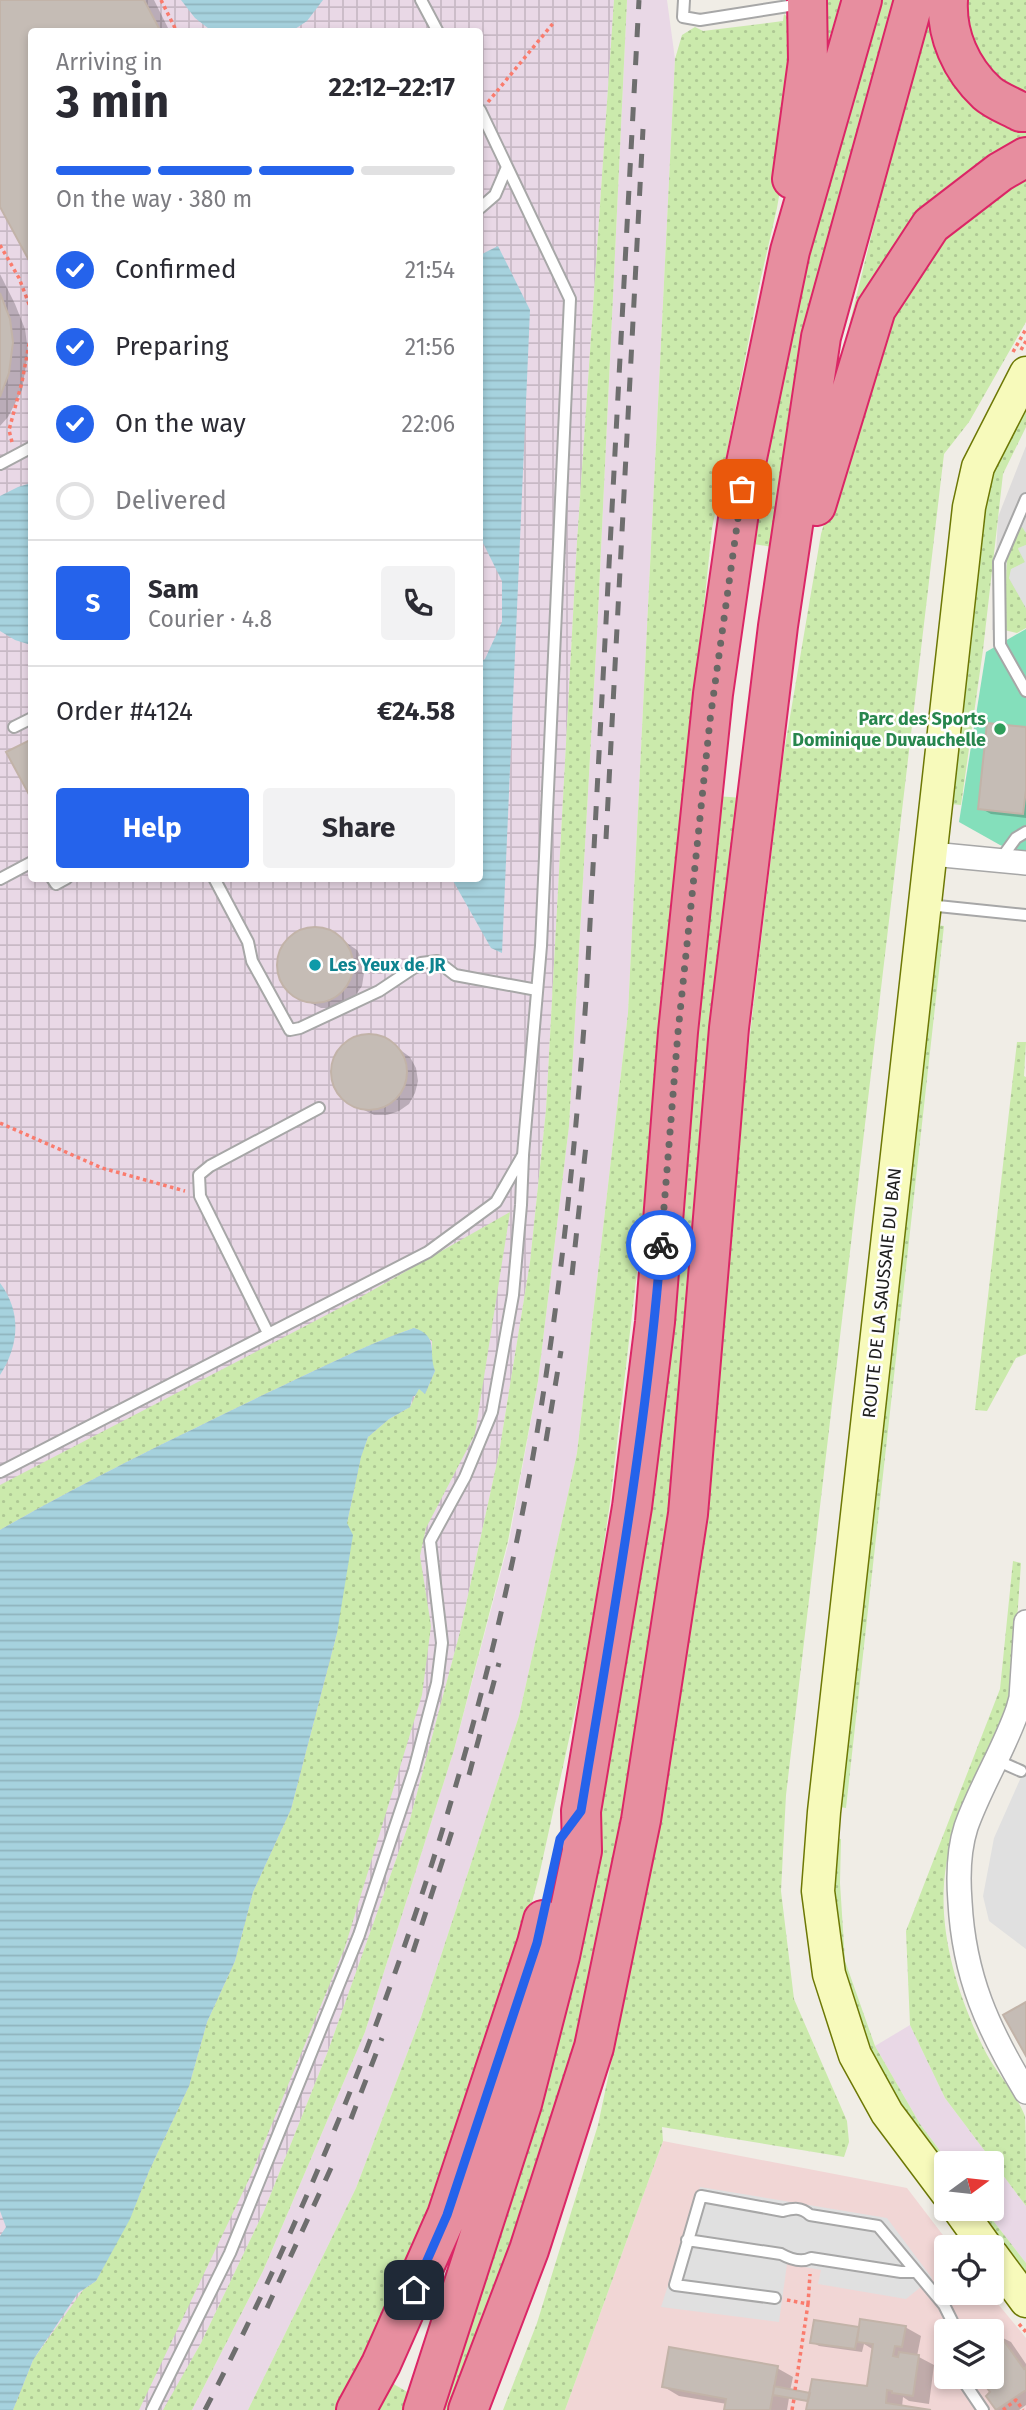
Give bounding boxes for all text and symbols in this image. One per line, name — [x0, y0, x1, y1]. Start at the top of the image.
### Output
text: Arriving in — [56, 48, 163, 76]
text: 22:12–22:17 — [329, 72, 455, 103]
text: 3 min — [56, 74, 169, 129]
text: On the way · 380 m — [56, 185, 252, 213]
icon: check — [56, 251, 94, 289]
text: Confirmed — [115, 254, 236, 285]
text: 21:54 — [405, 256, 455, 284]
icon: check — [56, 328, 94, 366]
text: Preparing — [115, 331, 228, 362]
text: 21:56 — [405, 333, 455, 361]
icon: check — [56, 405, 94, 443]
text: On the way — [115, 408, 246, 439]
text: 22:06 — [402, 410, 455, 438]
pin — [712, 459, 772, 519]
icon: bag — [723, 470, 761, 508]
text: Delivered — [115, 485, 227, 516]
button: phone — [381, 566, 455, 640]
text: Sam — [148, 574, 199, 605]
text: S — [86, 588, 100, 619]
text: Courier · 4.8 — [148, 605, 272, 633]
text: Order #4124 — [56, 696, 193, 727]
text: €24.58 — [377, 696, 455, 727]
place label: Parc des Sports Dominique Duvauchelle — [792, 708, 986, 751]
marker: Parc des Sports Dominique Duvauchelle — [992, 721, 1008, 737]
button: Help — [56, 788, 249, 868]
button: Share — [263, 788, 455, 868]
place label: Les Yeux de JR — [329, 954, 447, 976]
marker: Les Yeux de JR — [307, 957, 323, 973]
street label: ROUTE DE LA SAUSSAIE DU BAN — [858, 1167, 906, 1419]
courier — [626, 1210, 696, 1280]
icon: bike — [642, 1226, 680, 1264]
north arrow — [934, 2151, 1004, 2221]
map controls — [934, 2151, 1004, 2389]
button: locate — [934, 2235, 1004, 2305]
pin — [384, 2260, 444, 2320]
icon: home — [395, 2271, 433, 2309]
button: layers — [934, 2319, 1004, 2389]

